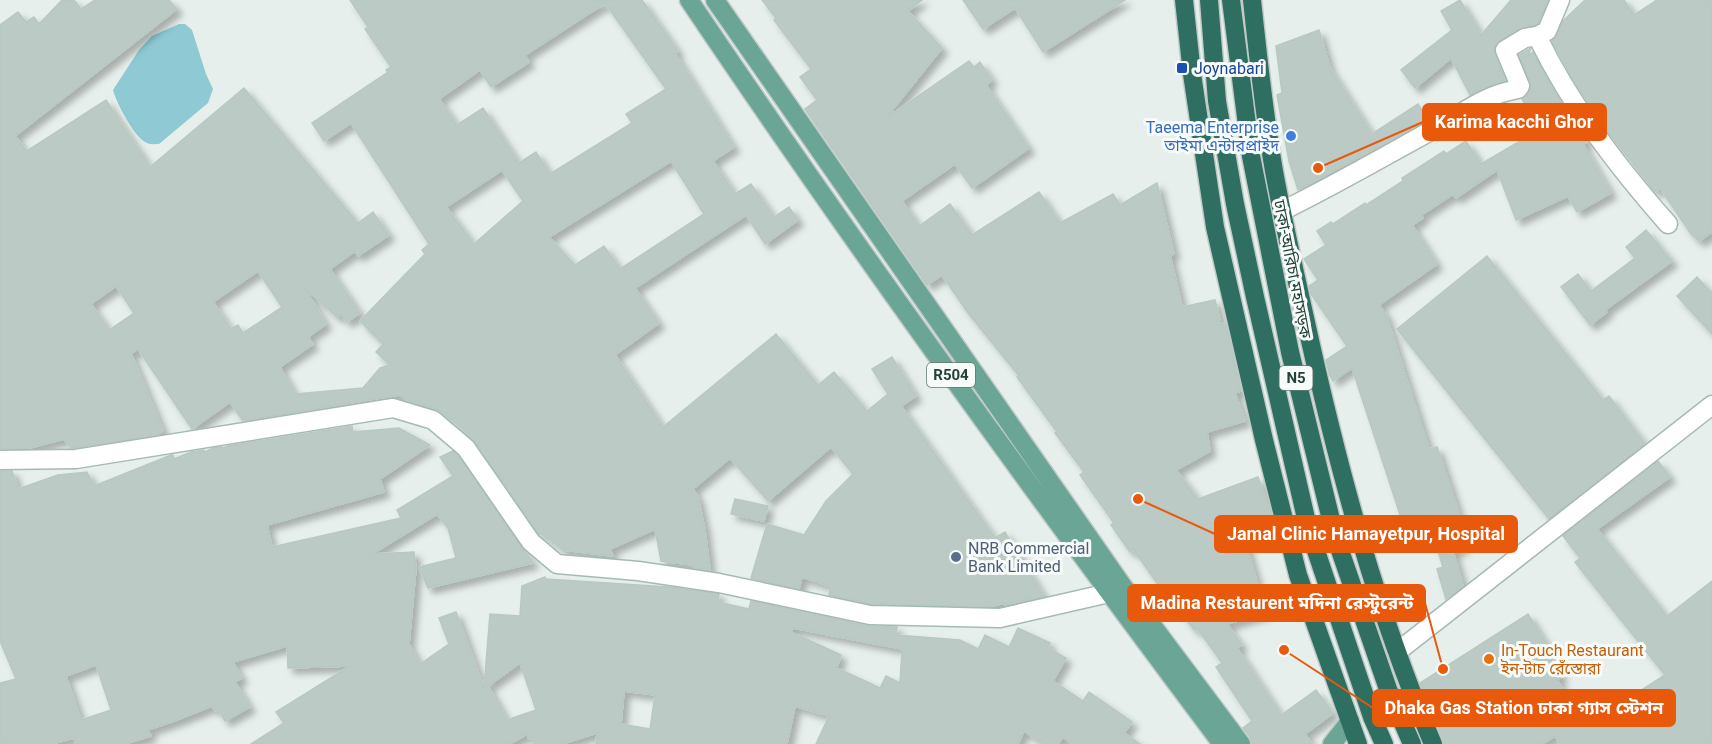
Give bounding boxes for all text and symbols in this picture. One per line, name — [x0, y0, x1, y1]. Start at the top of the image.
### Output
place label: Joynabari — [1194, 59, 1264, 78]
marker: Joynabari — [1175, 61, 1189, 75]
callout: Karima kacchi Ghor — [1423, 104, 1606, 140]
text: Karima kacchi Ghor — [1435, 111, 1594, 132]
place label: Taeema Enterprise তাইমা এন্টারপ্রাইদ — [1146, 118, 1280, 155]
marker: Taeema Enterprise তাইমা এন্টারপ্রাইদ — [1284, 129, 1298, 143]
street label: ঢাকা-আরিচা মহাসড়ক — [1270, 197, 1315, 341]
road number: R504 — [927, 363, 975, 387]
road number: N5 — [1280, 366, 1312, 390]
callout: Jamal Clinic Hamayetpur, Hospital — [1215, 516, 1517, 552]
text: Jamal Clinic Hamayetpur, Hospital — [1227, 523, 1505, 544]
place label: NRB Commercial Bank Limited — [968, 539, 1089, 576]
marker: NRB Commercial Bank Limited — [949, 550, 963, 564]
callout: Madina Restaurent মদিনা রেস্টুরেন্ট — [1128, 585, 1425, 621]
text: Madina Restaurent মদিনা রেস্টুরেন্ট — [1141, 592, 1415, 615]
place label: In-Touch Restaurant ইন-টাচ রেঁস্তোরা — [1500, 641, 1644, 678]
marker: In-Touch Restaurant ইন-টাচ রেঁস্তোরা — [1482, 652, 1496, 666]
callout: Dhaka Gas Station ঢাকা গ্যাস স্টেশন — [1373, 690, 1675, 726]
text: Dhaka Gas Station ঢাকা গ্যাস স্টেশন — [1385, 697, 1664, 718]

